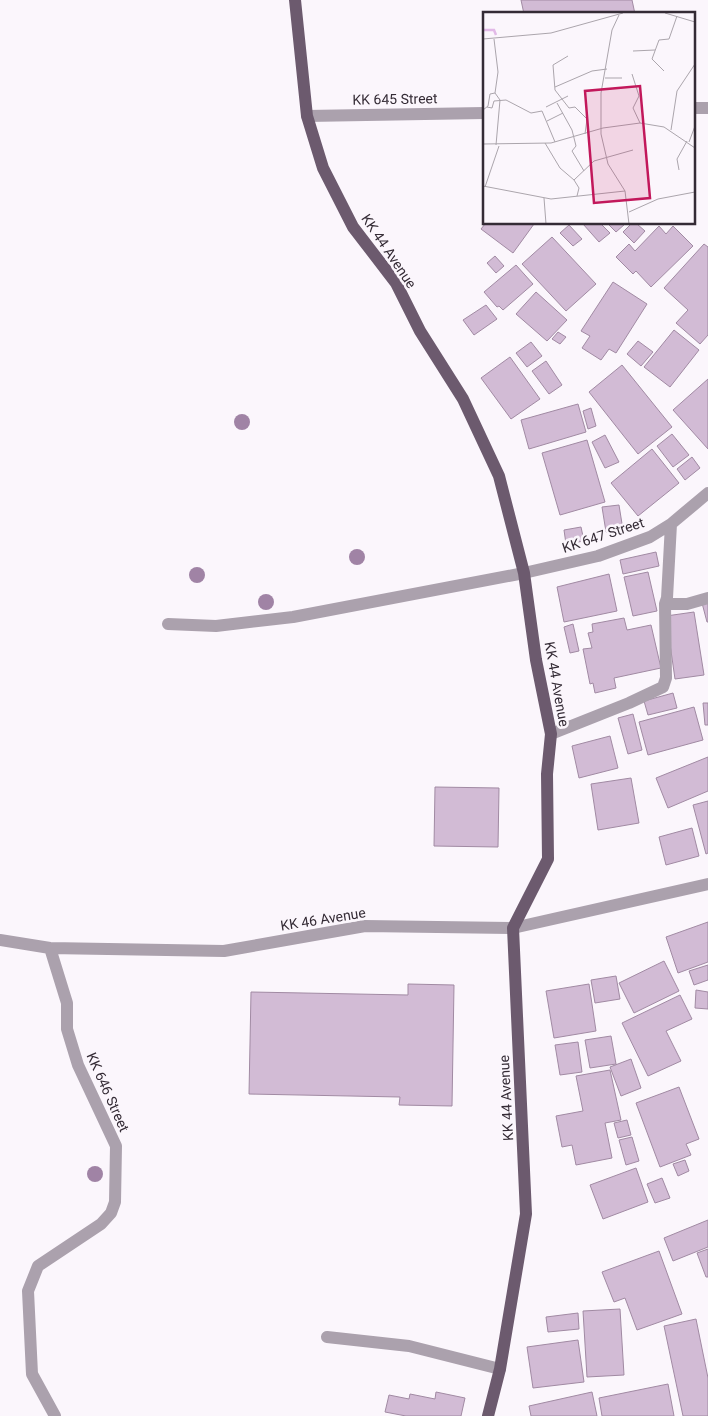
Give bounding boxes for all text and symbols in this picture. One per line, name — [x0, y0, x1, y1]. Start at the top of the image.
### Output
inset map — [483, 12, 696, 225]
street label: KK 645 Street — [352, 90, 438, 108]
street label: KK 44 Avenue — [358, 211, 420, 291]
street label: KK 647 Street — [560, 514, 646, 556]
street label: KK 44 Avenue — [542, 640, 572, 728]
street label: KK 46 Avenue — [279, 904, 367, 934]
street label: KK 646 Street — [83, 1050, 133, 1134]
street label: KK 44 Avenue — [496, 1055, 516, 1141]

